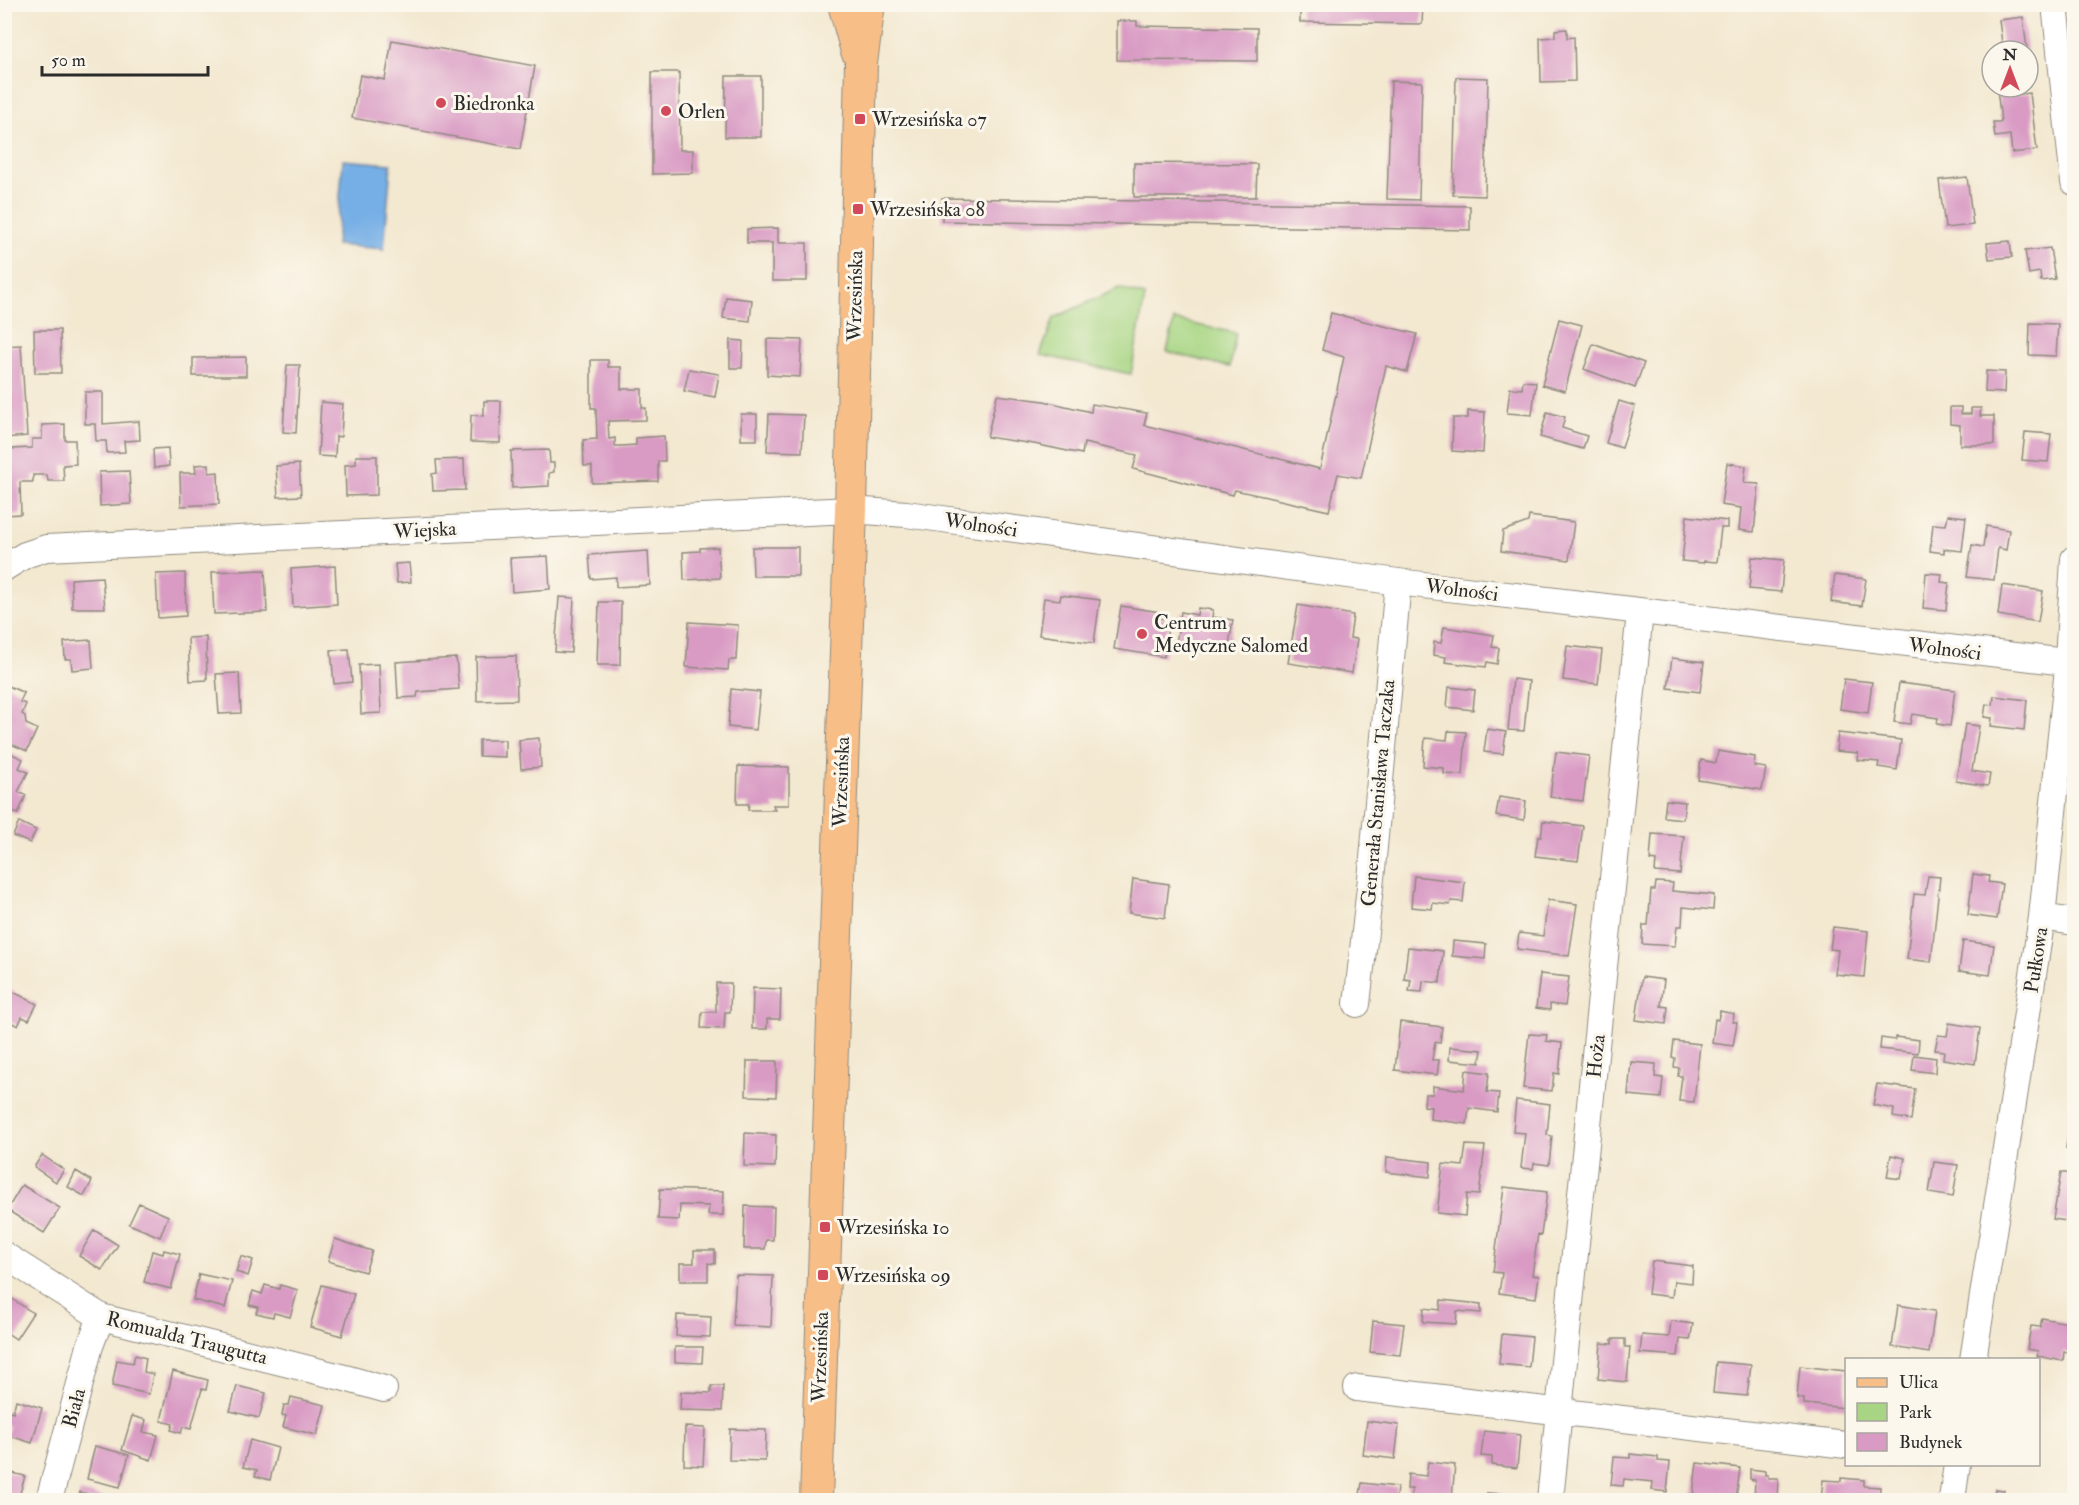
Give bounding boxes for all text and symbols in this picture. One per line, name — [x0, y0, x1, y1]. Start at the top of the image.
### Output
scale bar — [42, 39, 208, 77]
north arrow — [1980, 39, 2040, 99]
text: N — [2002, 45, 2018, 65]
text: 50 m — [51, 49, 86, 72]
place label: Biedronka — [453, 91, 535, 116]
marker: Biedronka — [434, 96, 448, 110]
place label: Orlen — [678, 99, 725, 124]
marker: Orlen — [659, 104, 673, 118]
place label: Wrzesińska 07 — [871, 107, 987, 132]
marker: Wrzesińska 07 — [853, 112, 867, 126]
place label: Wrzesińska 08 — [869, 197, 985, 222]
marker: Wrzesińska 08 — [851, 202, 865, 216]
street label: Wrzesińska — [842, 249, 868, 343]
street label: Wolności — [942, 507, 1019, 542]
street label: Wiejska — [392, 516, 458, 544]
street label: Wolności — [1423, 573, 1500, 607]
place label: Centrum Medyczne Salomed — [1154, 610, 1308, 658]
marker: Centrum Medyczne Salomed — [1135, 627, 1149, 641]
street label: Wolności — [1906, 632, 1983, 666]
street label: Generała Stanisława Taczaka — [1356, 678, 1400, 907]
street label: Wrzesińska — [827, 735, 855, 829]
street label: Pułkowa — [2018, 924, 2054, 995]
street label: Hoża — [1581, 1032, 1611, 1079]
place label: Wrzesińska 10 — [836, 1215, 950, 1240]
marker: Wrzesińska 10 — [818, 1220, 832, 1234]
place label: Wrzesińska 09 — [834, 1263, 951, 1288]
marker: Wrzesińska 09 — [816, 1268, 830, 1282]
street label: Romualda Traugutta — [104, 1306, 271, 1370]
street label: Wrzesińska — [806, 1310, 834, 1404]
legend — [1845, 1358, 2040, 1466]
text: Ulica — [1899, 1371, 1939, 1394]
street label: Biała — [57, 1385, 91, 1431]
text: Park — [1899, 1401, 1932, 1424]
text: Budynek — [1899, 1431, 1963, 1454]

